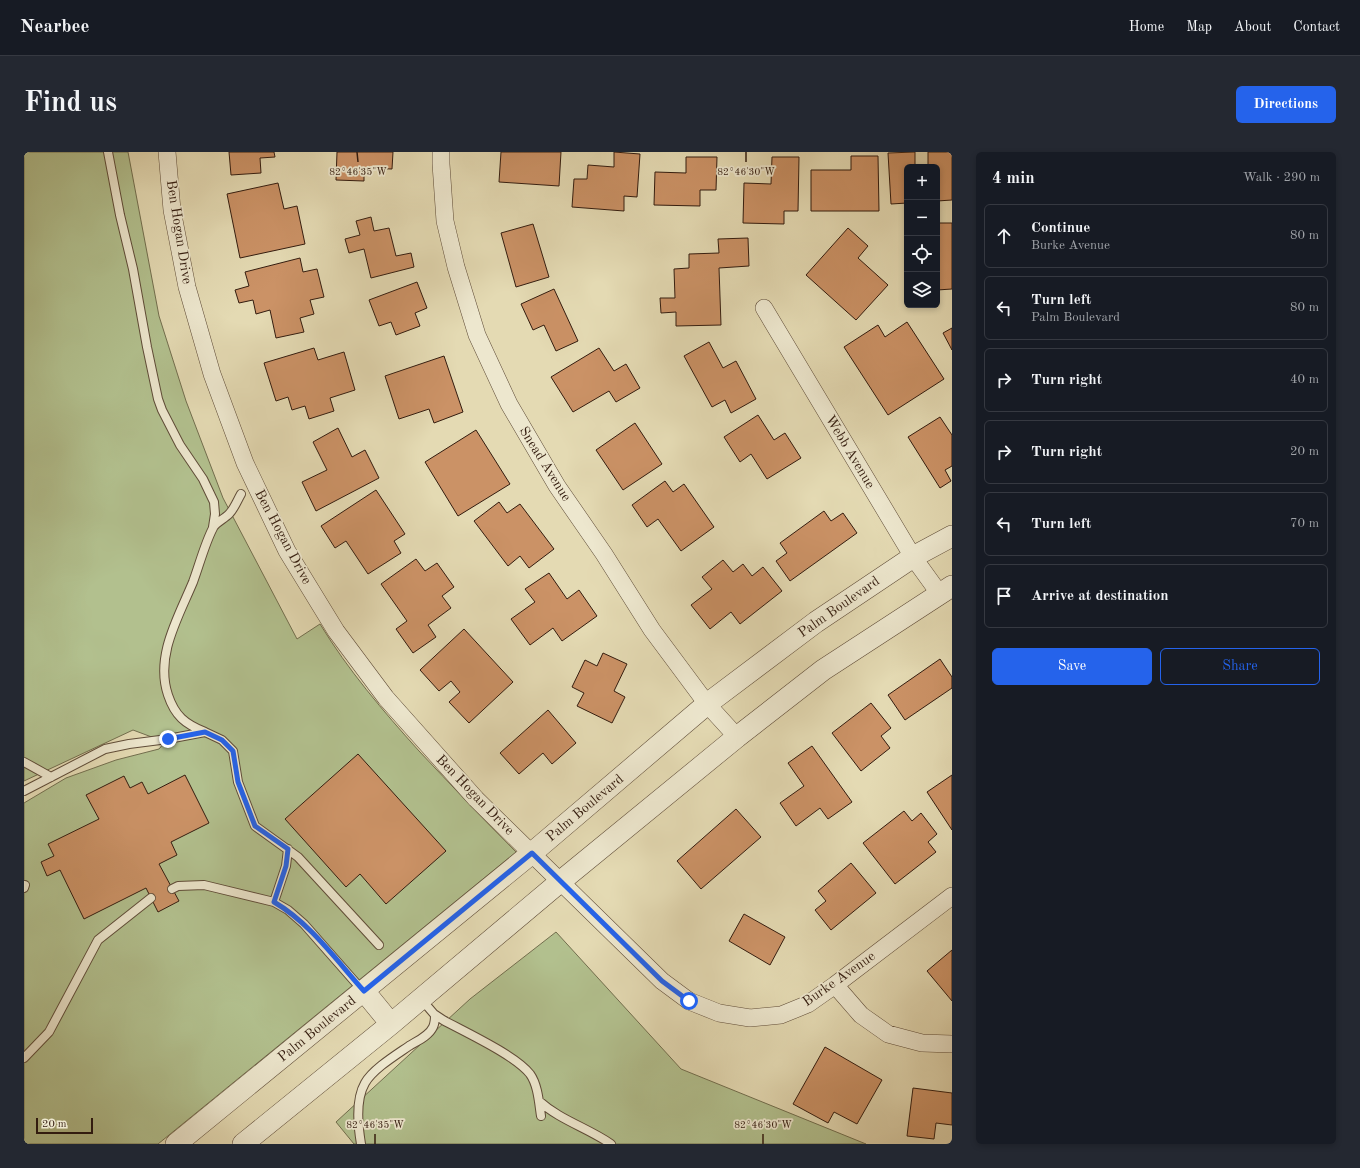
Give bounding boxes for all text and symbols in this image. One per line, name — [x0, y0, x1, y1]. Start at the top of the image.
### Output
text: Nearbee — [20, 18, 89, 37]
text: Home — [1129, 20, 1164, 34]
text: Map — [1186, 20, 1212, 34]
text: About — [1234, 20, 1271, 34]
text: Contact — [1293, 20, 1340, 34]
button: Directions — [1236, 86, 1336, 123]
text: Find us — [24, 90, 117, 118]
map controls — [904, 164, 940, 308]
button: + — [904, 164, 940, 200]
text: 82°46'35"W — [329, 167, 387, 177]
text: 82°46'30"W — [717, 167, 775, 177]
text: 4 min — [992, 170, 1035, 187]
text: Walk · 290 m — [1243, 171, 1320, 184]
street label: Ben Hogan Drive — [164, 179, 194, 285]
button: − — [904, 200, 940, 236]
text: Continue — [1031, 221, 1090, 236]
icon: ahead — [993, 225, 1015, 247]
text: 80 m — [1290, 229, 1319, 242]
button: locate — [904, 236, 940, 272]
text: Burke Avenue — [1031, 239, 1110, 252]
button: layers — [904, 272, 940, 308]
text: Turn left — [1031, 293, 1091, 308]
icon: left — [993, 297, 1015, 319]
text: 80 m — [1290, 301, 1319, 314]
text: Palm Boulevard — [1031, 311, 1120, 324]
icon: right — [993, 369, 1015, 391]
text: Turn right — [1031, 373, 1102, 388]
text: 40 m — [1290, 373, 1319, 386]
street label: Webb Avenue — [823, 413, 877, 491]
street label: Snead Avenue — [516, 424, 574, 504]
icon: right — [993, 441, 1015, 463]
text: Turn right — [1031, 445, 1102, 460]
text: 20 m — [1290, 445, 1319, 458]
street label: Ben Hogan Drive — [252, 487, 314, 587]
icon: left — [993, 513, 1015, 535]
text: Turn left — [1031, 517, 1091, 532]
text: 70 m — [1290, 517, 1319, 530]
street label: Palm Boulevard — [796, 574, 882, 640]
icon: arrive — [993, 585, 1015, 607]
text: Arrive at destination — [1031, 589, 1169, 604]
button: Save — [992, 648, 1152, 685]
button: Share — [1160, 648, 1320, 685]
route end — [159, 730, 177, 748]
street label: Ben Hogan Drive — [433, 752, 517, 838]
street label: Palm Boulevard — [544, 772, 626, 844]
street label: Burke Avenue — [800, 949, 878, 1009]
route start — [680, 992, 698, 1010]
street label: Palm Boulevard — [275, 993, 359, 1065]
scale bar — [36, 1116, 93, 1135]
text: 20 m — [42, 1119, 67, 1130]
text: 82°46'35"W — [346, 1120, 404, 1130]
text: 82°46'30"W — [734, 1120, 792, 1130]

